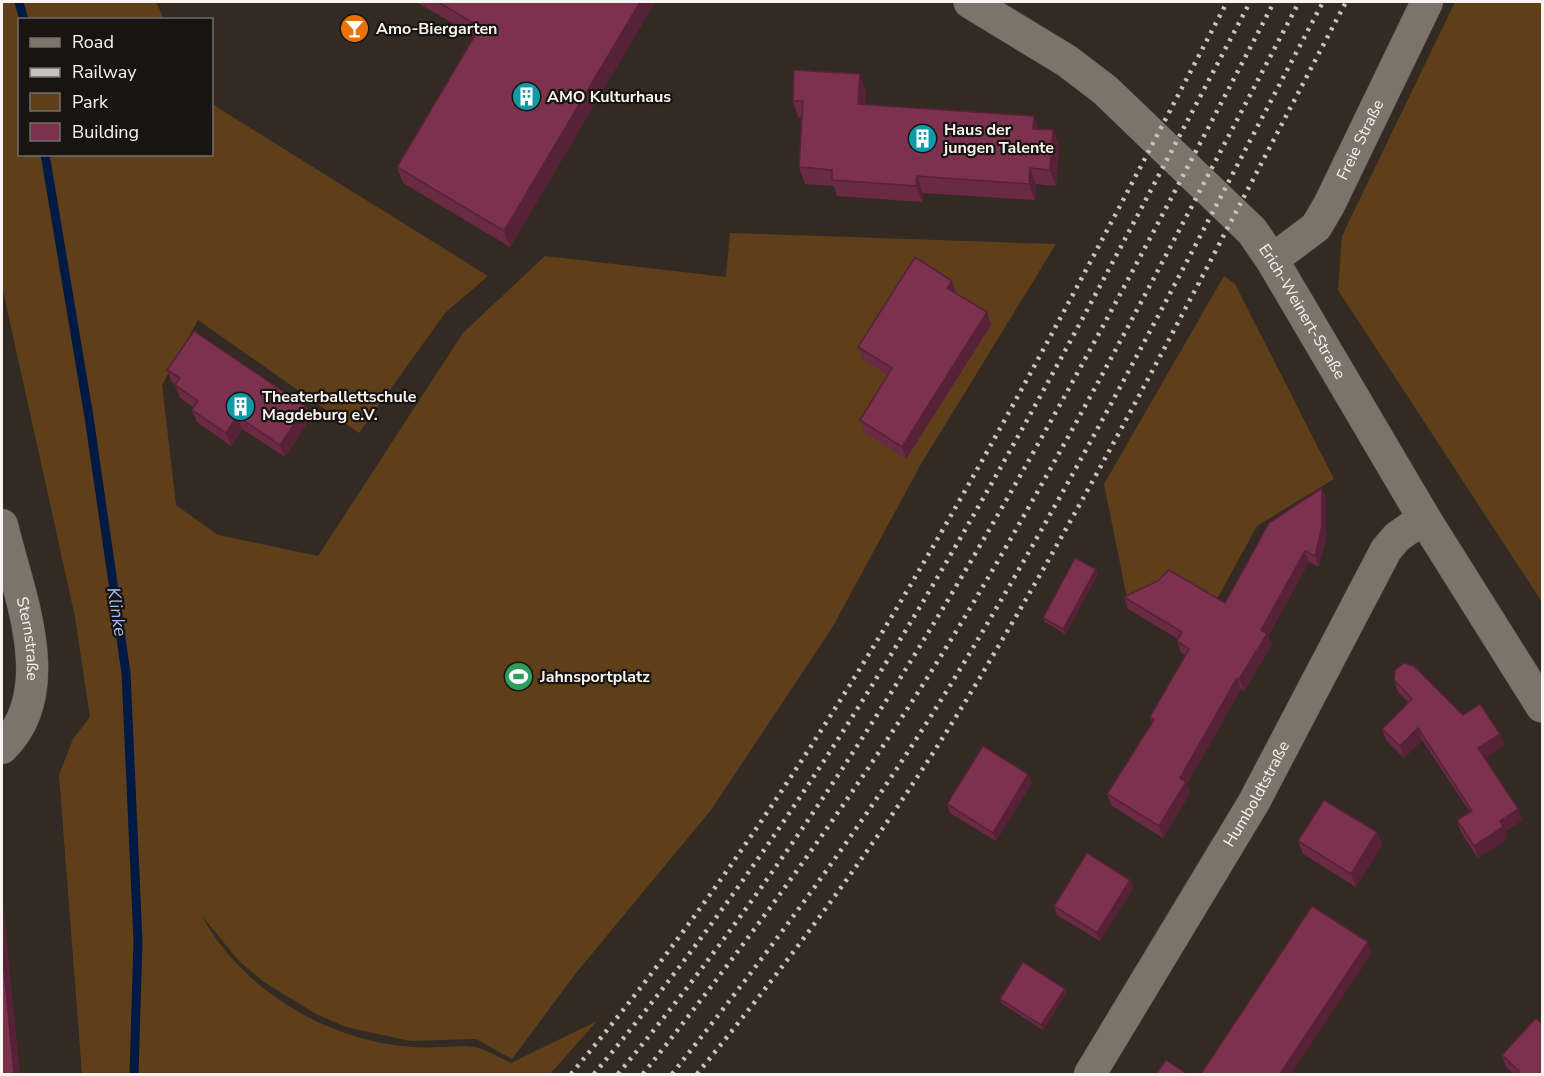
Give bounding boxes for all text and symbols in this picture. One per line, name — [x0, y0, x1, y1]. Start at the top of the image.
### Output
bar icon: Amo-Biergarten — [339, 13, 371, 45]
legend — [18, 18, 213, 156]
place label: Amo-Biergarten — [376, 18, 497, 40]
text: Road — [72, 30, 114, 54]
text: Railway — [72, 60, 137, 84]
building icon: AMO Kulturhaus — [510, 81, 542, 113]
place label: AMO Kulturhaus — [547, 86, 671, 108]
text: Park — [72, 90, 109, 114]
street label: Freie Straße — [1332, 96, 1389, 184]
place label: Haus der jungen Talente — [943, 119, 1054, 159]
text: Building — [72, 120, 139, 144]
building icon: Haus der jungen Talente — [907, 123, 939, 155]
street label: Erich-Weinert-Straße — [1253, 240, 1351, 383]
place label: Theaterballettschule Magdeburg e.V. — [262, 386, 417, 426]
building icon: Theaterballettschule Magdeburg e.V. — [225, 390, 257, 422]
water label: Klinke — [101, 586, 133, 639]
street label: Sternstraße — [11, 595, 43, 681]
sports icon: Jahnsportplatz — [503, 661, 535, 693]
place label: Jahnsportplatz — [539, 666, 650, 688]
street label: Humboldtstraße — [1218, 737, 1295, 851]

